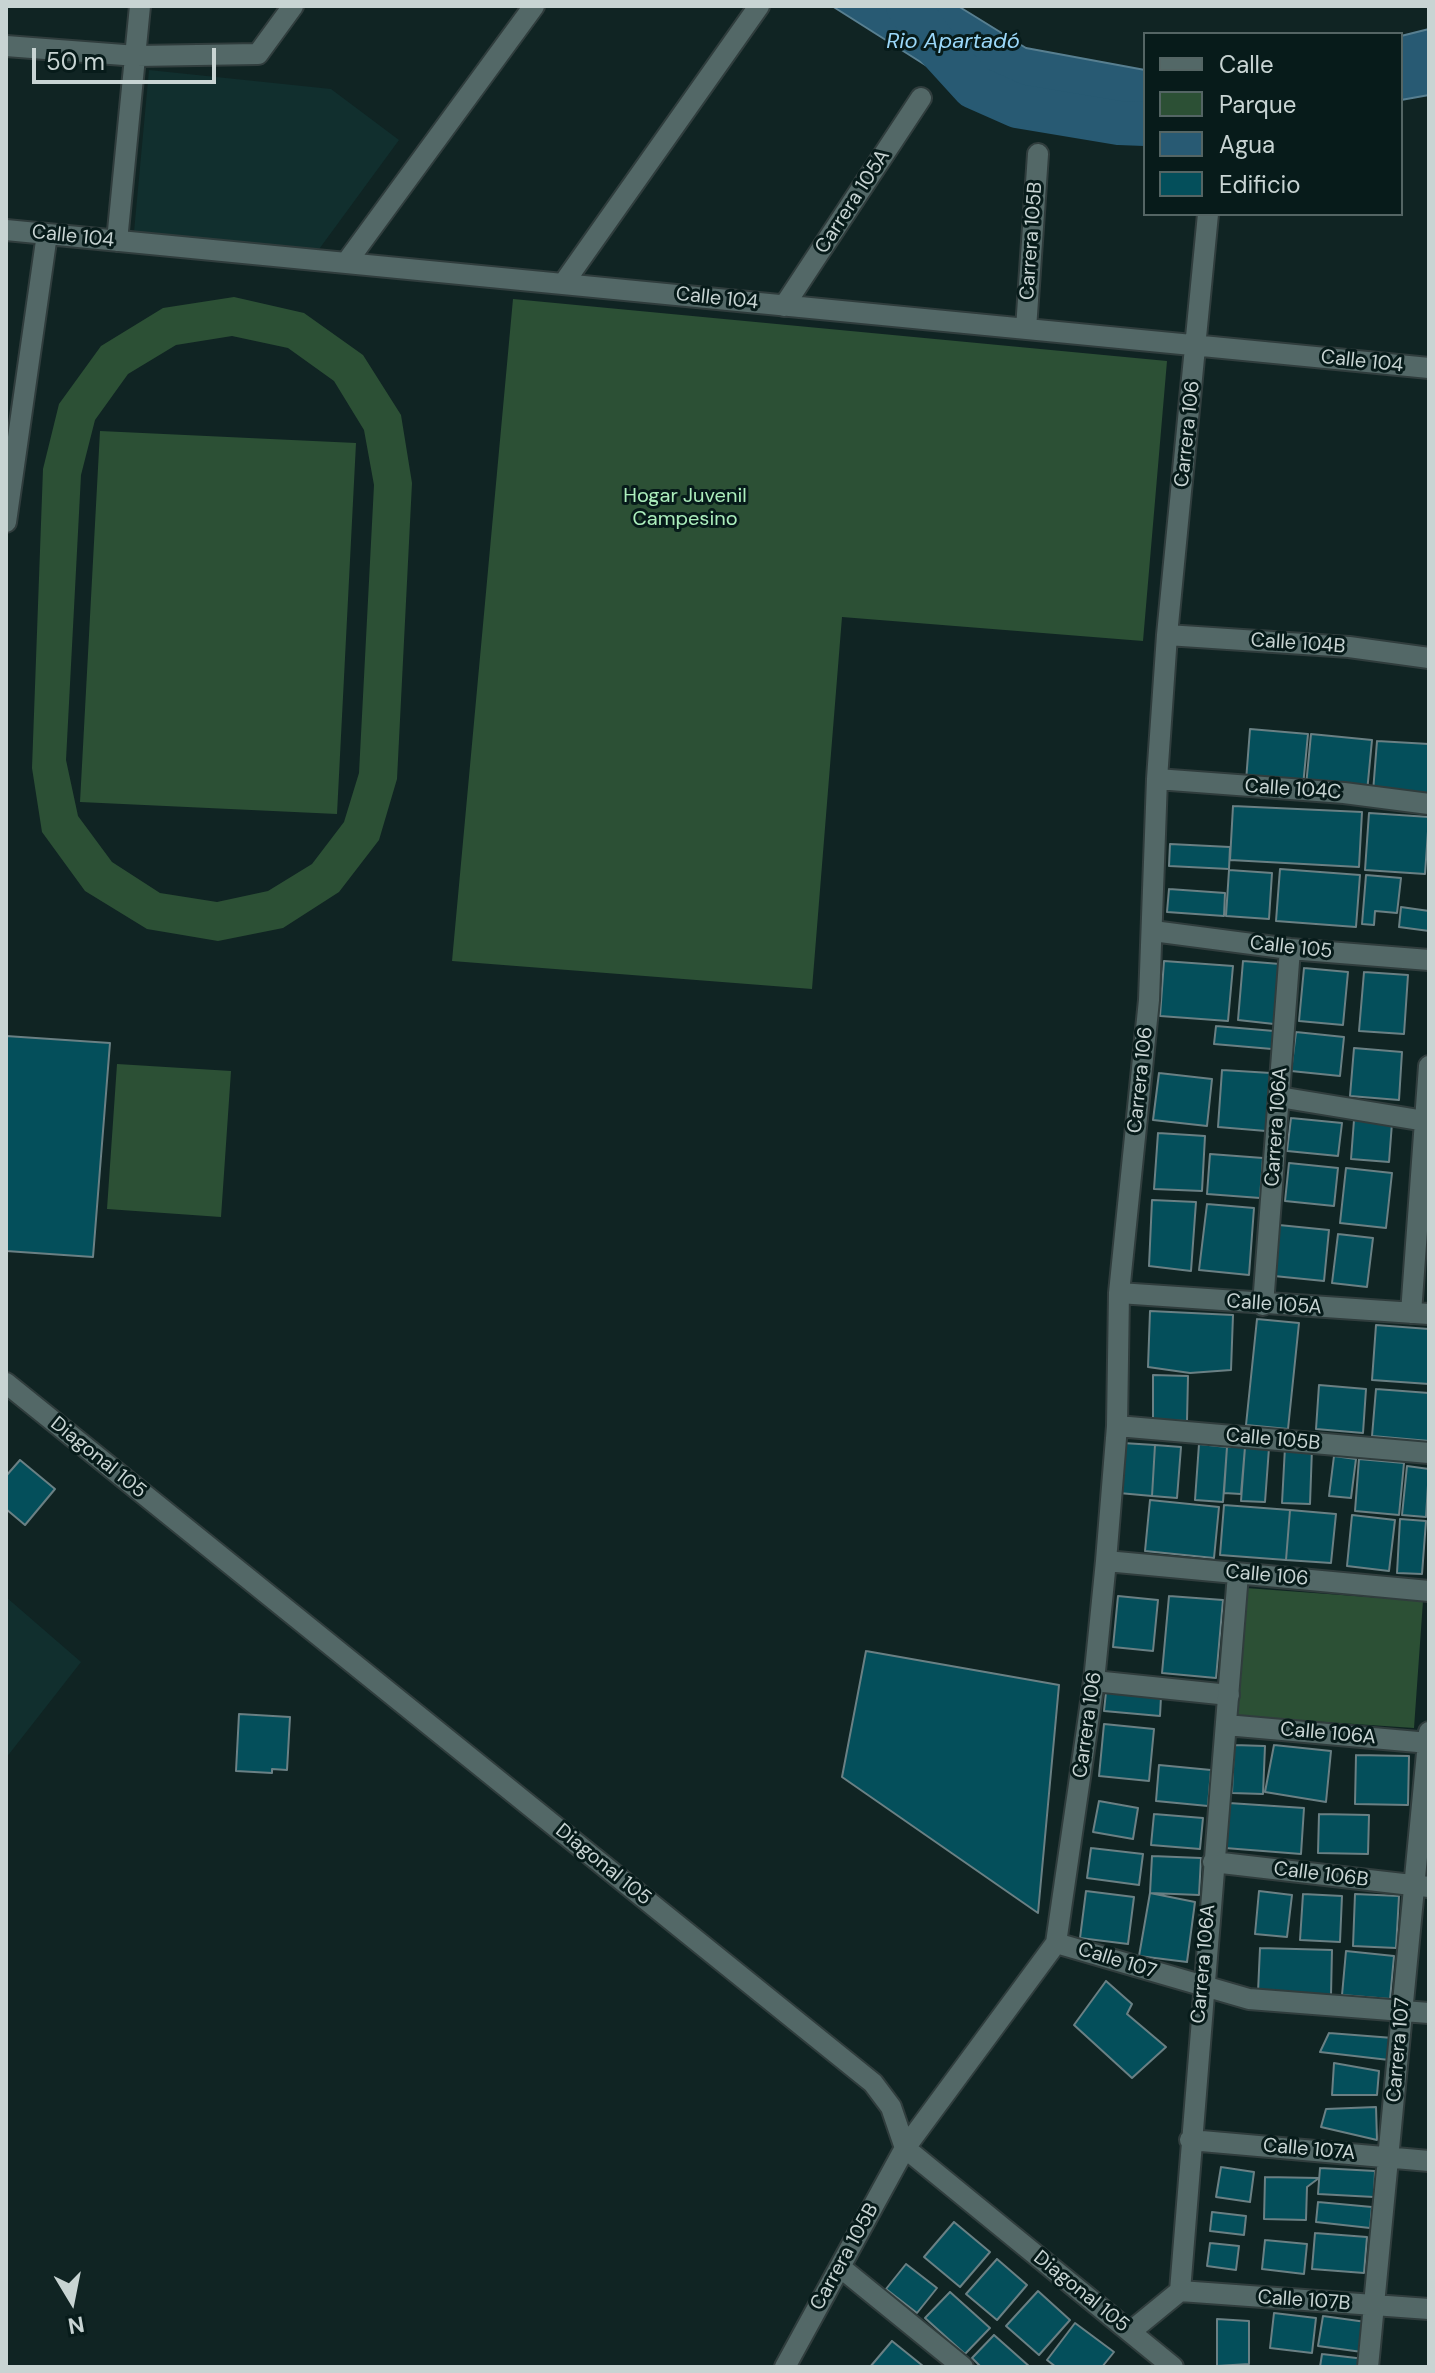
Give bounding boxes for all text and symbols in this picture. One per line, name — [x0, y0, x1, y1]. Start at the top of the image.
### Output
water label: Rio Apartadó — [886, 29, 1020, 55]
scale bar — [36, 32, 220, 82]
legend — [1143, 32, 1403, 216]
text: 50 m — [46, 46, 105, 77]
text: Calle — [1219, 49, 1274, 80]
text: Parque — [1219, 89, 1296, 120]
text: Agua — [1219, 129, 1275, 160]
street label: Carrera 105A — [810, 146, 896, 258]
text: Edificio — [1219, 169, 1301, 200]
street label: Carrera 105B — [1016, 181, 1048, 301]
street label: Calle 104 — [31, 221, 115, 253]
street label: Calle 104 — [675, 283, 759, 315]
street label: Calle 104 — [1320, 346, 1404, 378]
street label: Carrera 106 — [1170, 379, 1206, 489]
park label: Hogar Juvenil Campesino — [623, 485, 747, 532]
street label: Calle 104B — [1250, 629, 1346, 659]
street label: Calle 104C — [1244, 775, 1342, 805]
street label: Calle 105 — [1249, 932, 1333, 964]
street label: Carrera 106 — [1123, 1025, 1159, 1135]
street label: Carrera 106A — [1261, 1067, 1293, 1187]
street label: Calle 105A — [1226, 1290, 1322, 1320]
street label: Diagonal 105 — [45, 1412, 151, 1504]
street label: Calle 105B — [1225, 1424, 1321, 1456]
street label: Calle 106 — [1224, 1560, 1310, 1592]
street label: Carrera 106 — [1069, 1670, 1107, 1780]
street label: Calle 106A — [1279, 1718, 1377, 1750]
street label: Diagonal 105 — [550, 1819, 656, 1911]
street label: Calle 106B — [1272, 1857, 1370, 1893]
street label: Carrera 106A — [1187, 1903, 1221, 2025]
street label: Calle 107 — [1075, 1938, 1159, 1984]
street label: Carrera 107 — [1382, 1997, 1416, 2103]
street label: Calle 107A — [1262, 2134, 1356, 2166]
street label: Carrera 105B — [806, 2199, 884, 2315]
street label: Diagonal 105 — [1028, 2246, 1134, 2338]
north arrow — [32, 2261, 112, 2341]
street label: Calle 107B — [1257, 2286, 1351, 2316]
text: N — [66, 2309, 87, 2341]

